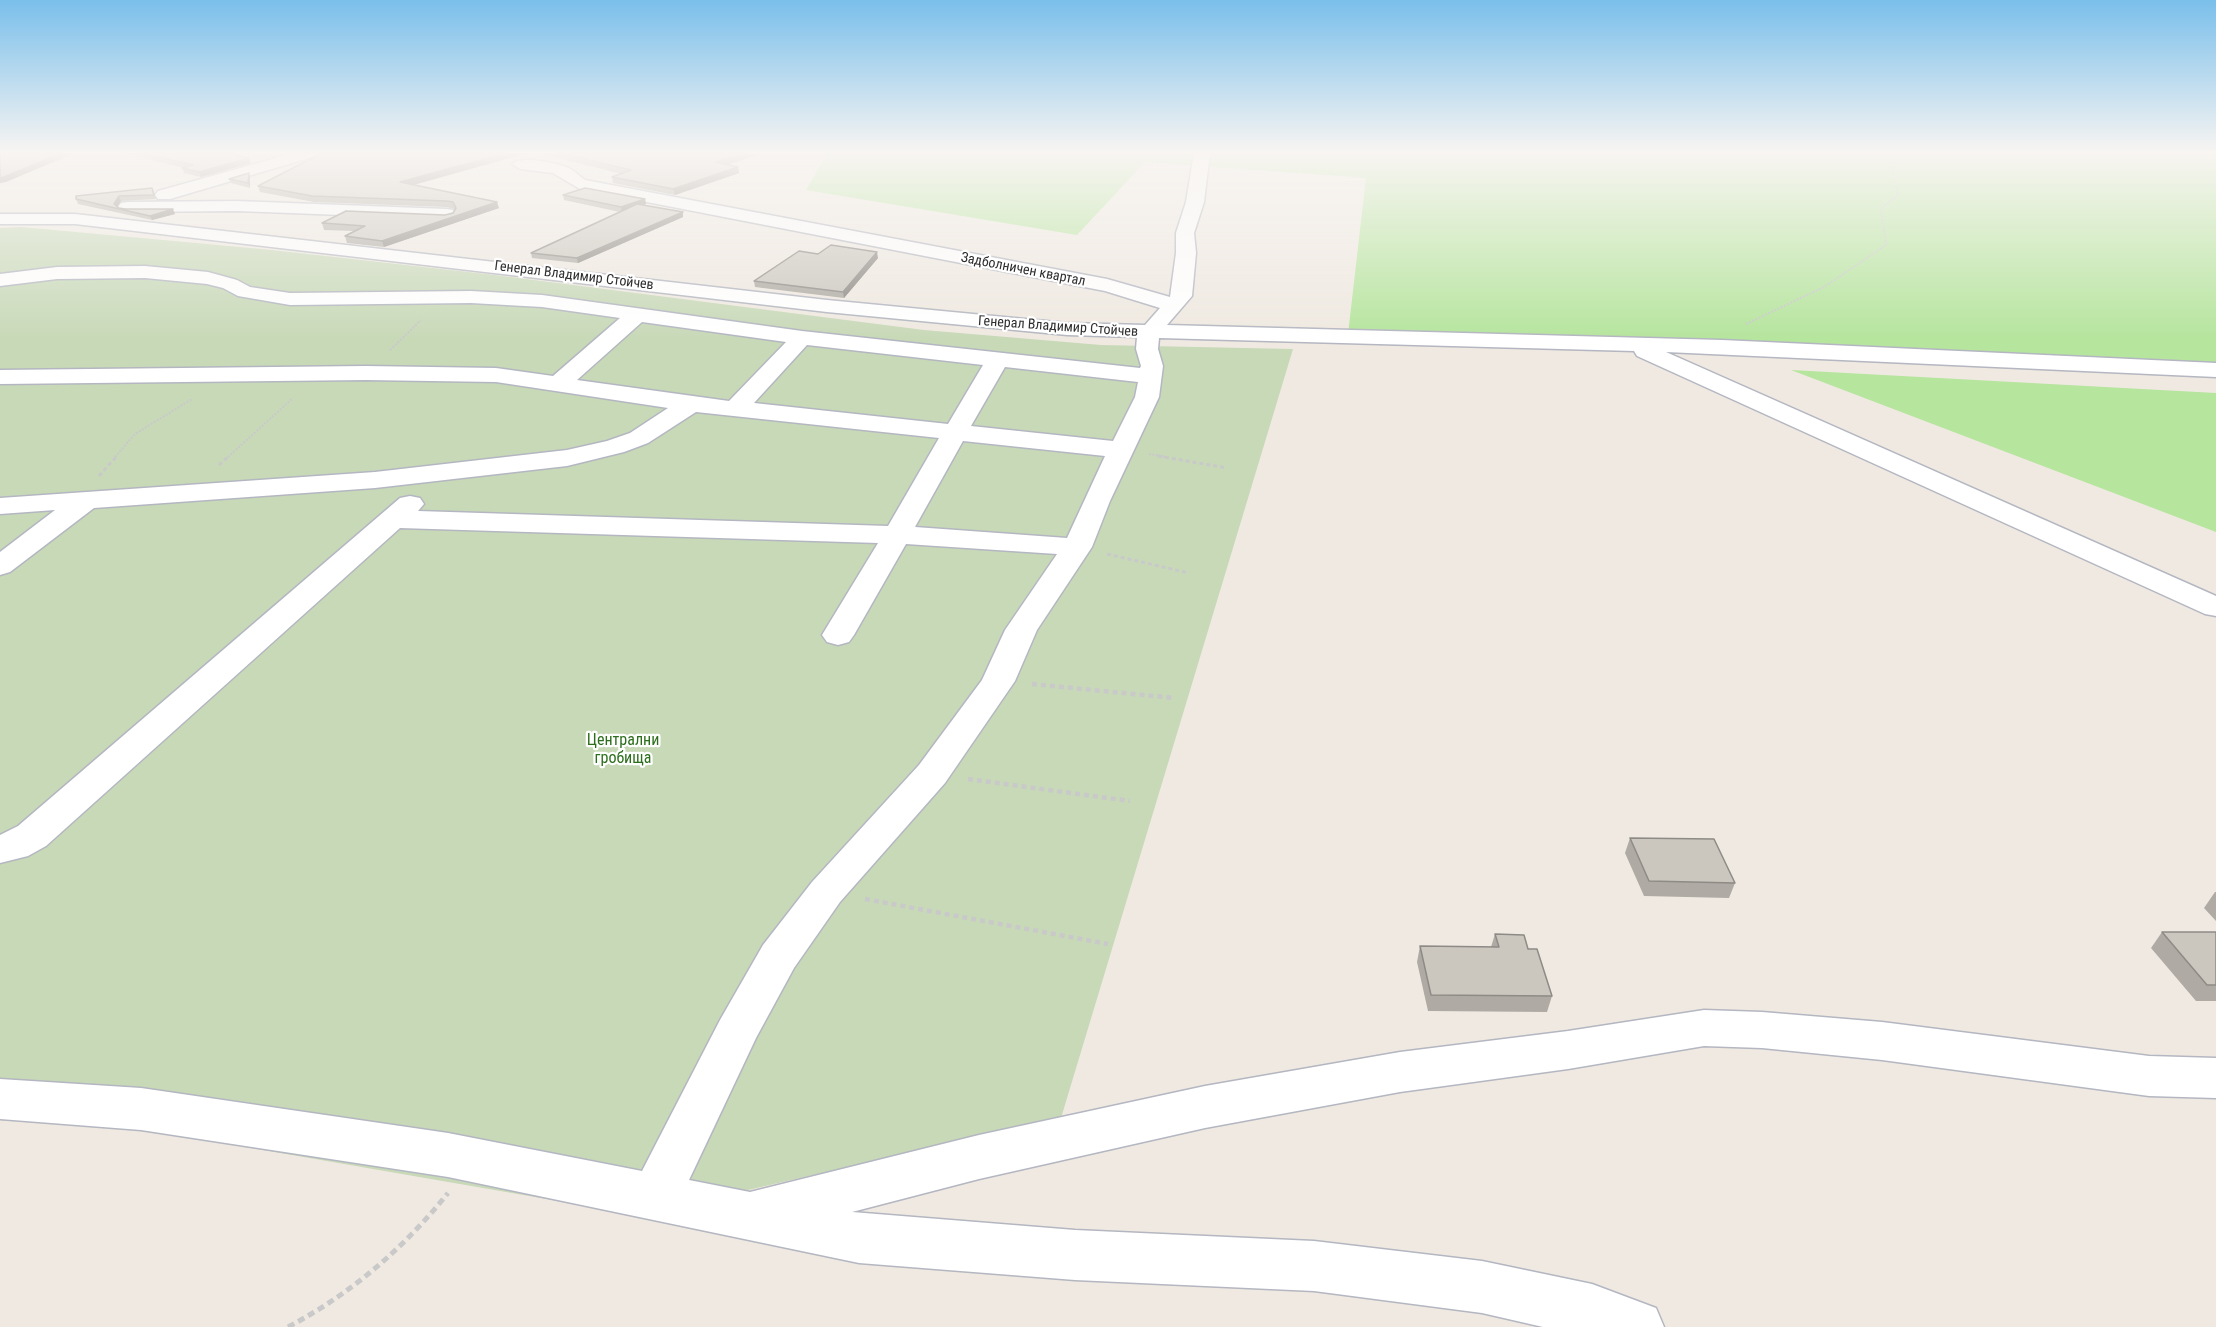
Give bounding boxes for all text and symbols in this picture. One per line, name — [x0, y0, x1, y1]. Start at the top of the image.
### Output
street label: Задболничен квартал — [959, 250, 1087, 290]
street label: Генерал Владимир Стойчев — [493, 258, 655, 294]
street label: Генерал Владимир Стойчев — [977, 313, 1139, 341]
park label: Централни гробища — [587, 731, 659, 769]

